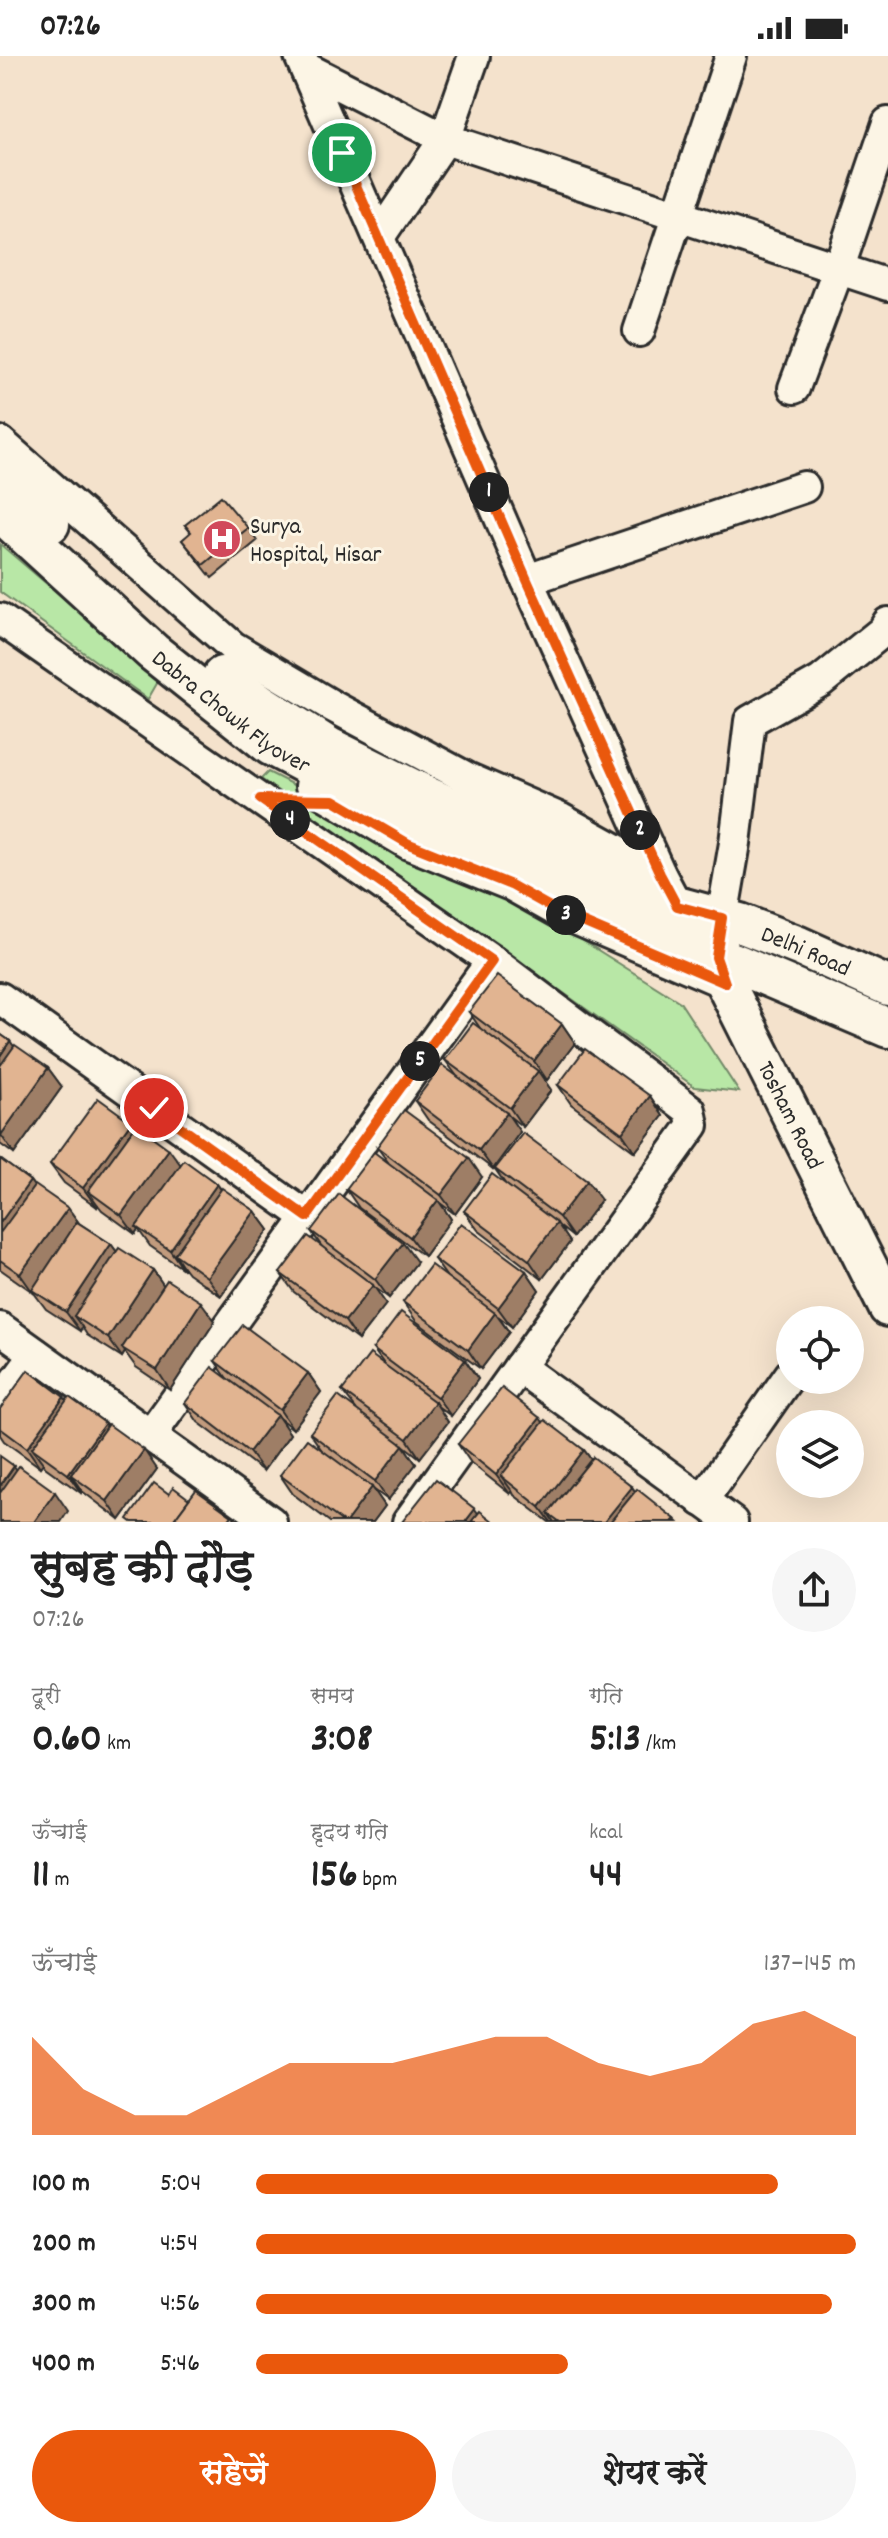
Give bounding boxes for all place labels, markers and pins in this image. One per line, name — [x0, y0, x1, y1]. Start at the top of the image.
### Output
pin — [308, 119, 376, 187]
pin: 1 — [469, 472, 509, 512]
place label: Surya Hospital, Hisar — [250, 511, 381, 573]
hospital icon: Surya Hospital, Hisar — [201, 518, 243, 560]
pin: 4 — [270, 800, 310, 840]
pin: 2 — [620, 810, 660, 850]
pin: 3 — [546, 895, 586, 935]
pin: 5 — [400, 1041, 440, 1081]
pin — [120, 1074, 188, 1142]

